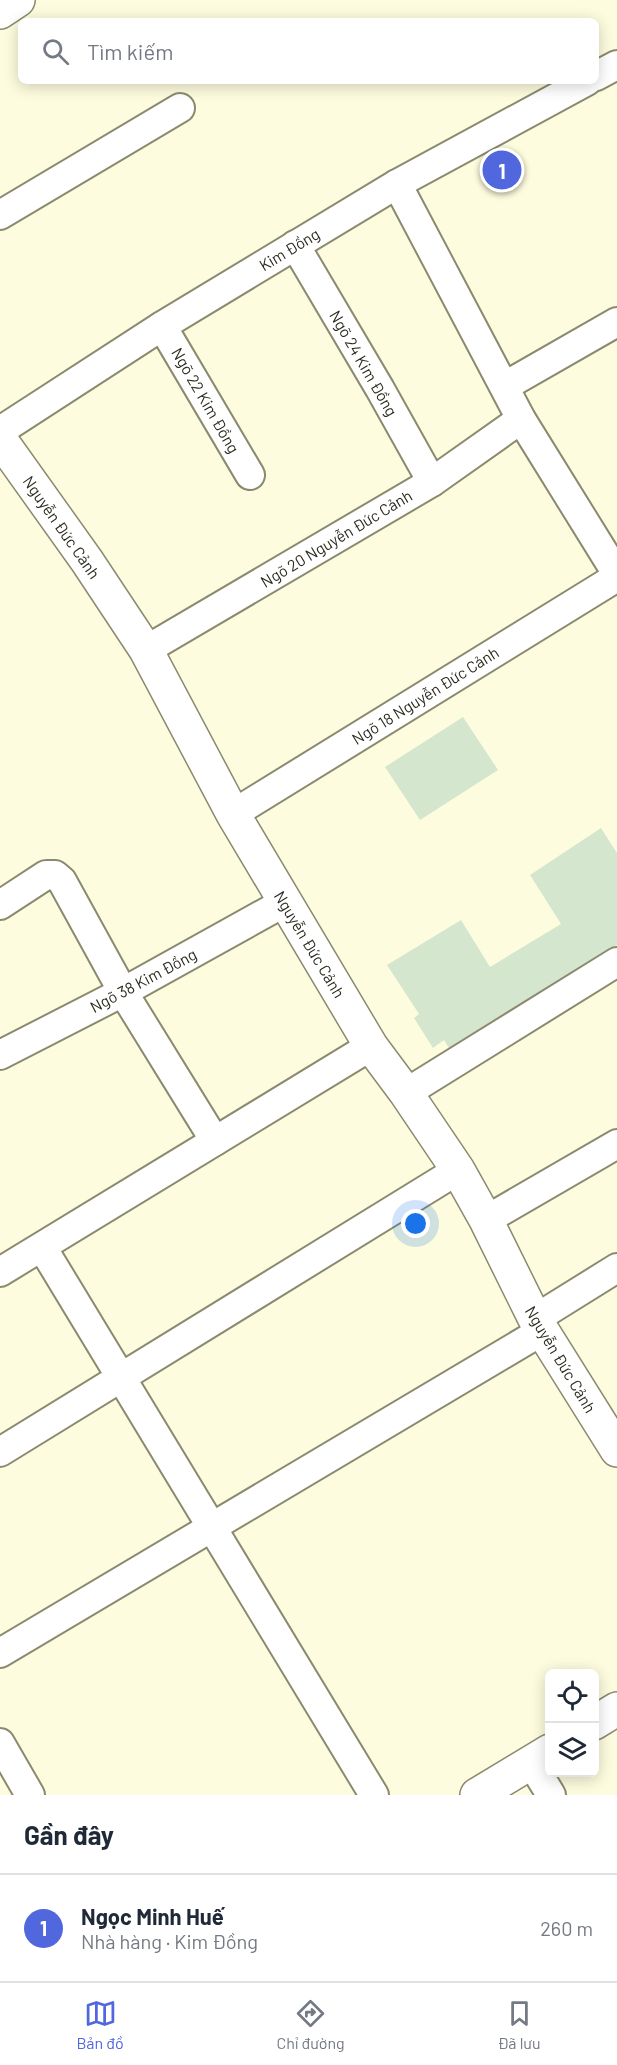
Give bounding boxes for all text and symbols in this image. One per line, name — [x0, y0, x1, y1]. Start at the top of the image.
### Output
search box — [18, 18, 599, 84]
icon: search — [39, 35, 72, 68]
text: Tìm kiếm — [87, 38, 173, 64]
pin: 1 — [482, 148, 522, 192]
street label: Kim Đồng — [255, 224, 323, 274]
street label: Ngõ 24 Kim Đồng — [326, 307, 402, 419]
street label: Ngõ 22 Kim Đồng — [168, 344, 244, 456]
street label: Nguyễn Đức Cảnh — [19, 472, 105, 582]
street label: Ngõ 20 Nguyễn Đức Cảnh — [257, 485, 415, 591]
street label: Ngõ 18 Nguyễn Đức Cảnh — [348, 642, 502, 748]
street label: Nguyễn Đức Cảnh — [271, 887, 349, 1001]
street label: Ngõ 38 Kim Đồng — [86, 944, 200, 1016]
your location — [401, 1209, 430, 1238]
street label: Nguyễn Đức Cảnh — [522, 1302, 600, 1416]
map controls — [545, 1669, 599, 1777]
button: locate — [545, 1669, 599, 1723]
button: layers — [545, 1723, 599, 1777]
text: Gần đây — [24, 1819, 114, 1850]
text: Ngọc Minh Huế — [81, 1903, 224, 1929]
text: 1 — [40, 1916, 47, 1940]
text: 260 m — [540, 1916, 593, 1940]
text: Nhà hàng · Kim Đồng — [81, 1929, 258, 1953]
tab: Bản đồ — [76, 1997, 124, 2052]
tab: Chỉ đường — [277, 1997, 345, 2052]
tab: Đã lưu — [497, 1997, 541, 2052]

